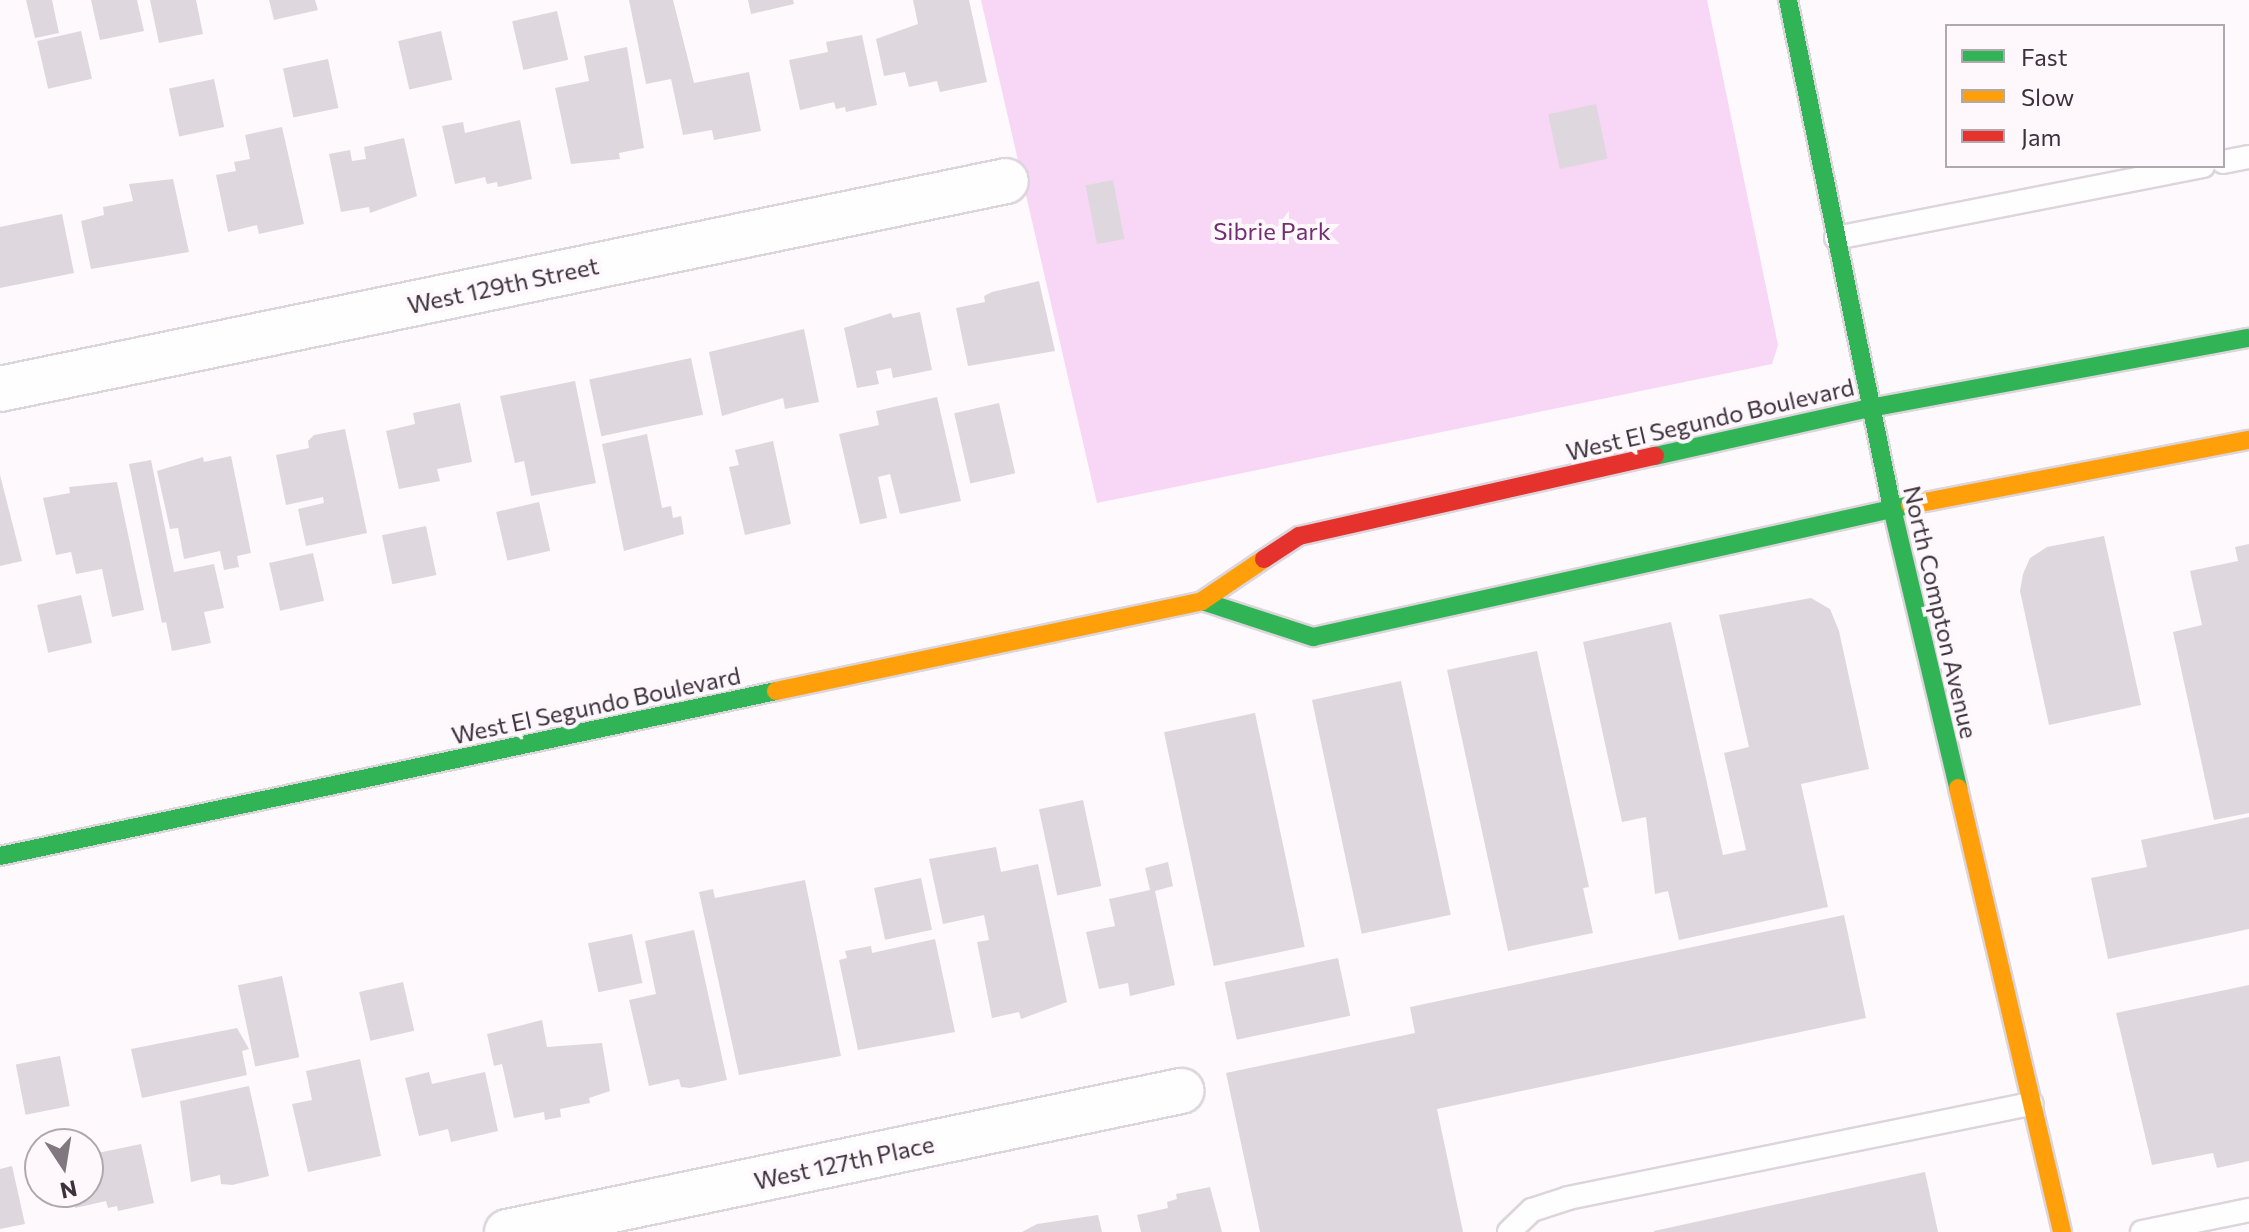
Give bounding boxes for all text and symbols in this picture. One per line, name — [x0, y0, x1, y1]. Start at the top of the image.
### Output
legend — [1945, 24, 2225, 168]
text: Fast — [2021, 42, 2068, 71]
text: Slow — [2021, 82, 2074, 111]
text: Jam — [2021, 122, 2061, 151]
park label: Sibrie Park — [1213, 217, 1331, 245]
street label: West 129th Street — [405, 251, 601, 319]
street label: West El Segundo Boulevard — [1563, 372, 1857, 466]
street label: North Compton Avenue — [1898, 483, 1984, 741]
street label: West El Segundo Boulevard — [449, 660, 743, 750]
north arrow — [24, 1128, 104, 1208]
street label: West 127th Place — [751, 1129, 937, 1195]
text: N — [58, 1175, 80, 1205]

